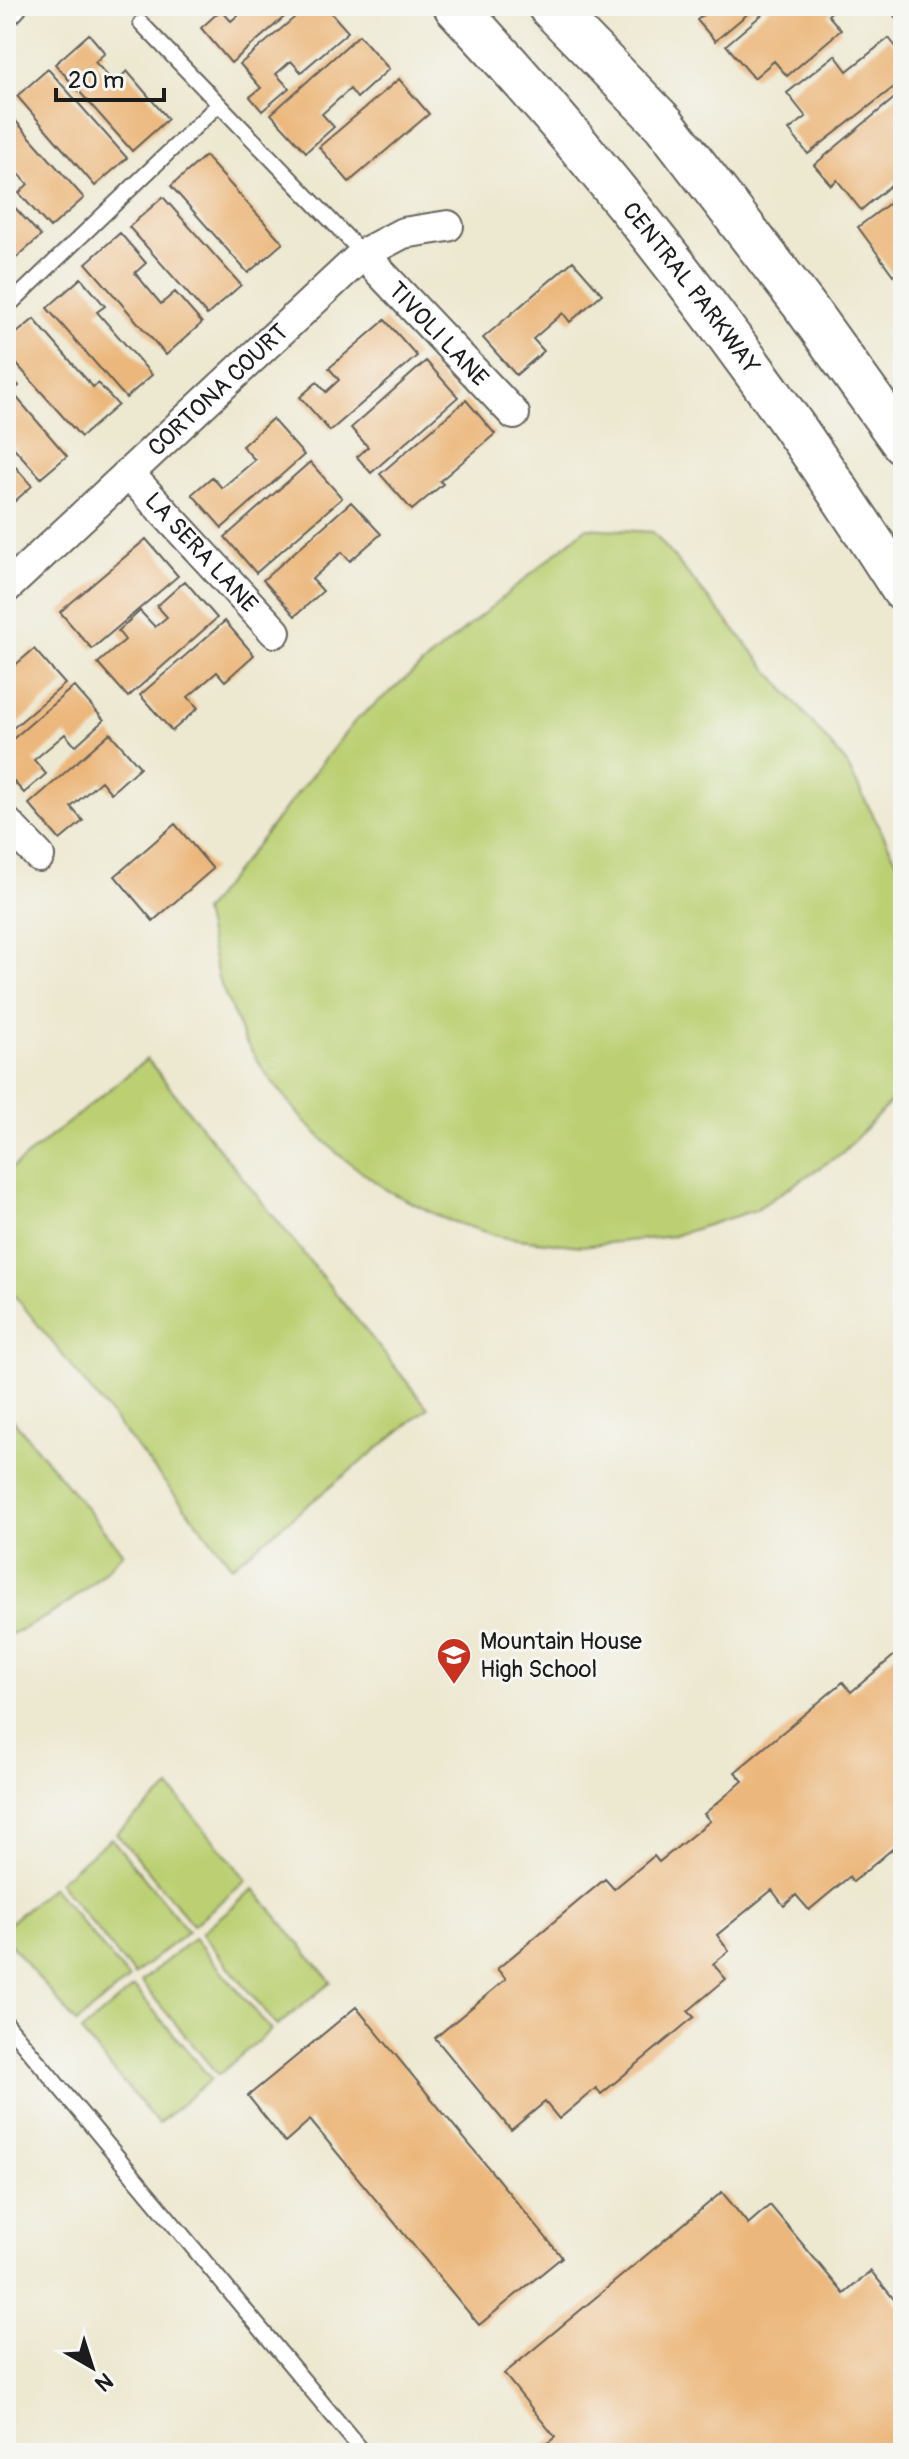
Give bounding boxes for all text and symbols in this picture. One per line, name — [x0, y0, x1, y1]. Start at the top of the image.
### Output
scale bar — [56, 52, 164, 102]
text: 20 m — [68, 66, 124, 95]
street label: CENTRAL PARKWAY — [616, 196, 766, 380]
street label: TIVOLI LANE — [382, 276, 494, 393]
street label: CORTONA COURT — [142, 318, 294, 463]
street label: LA SERA LANE — [138, 486, 264, 619]
place label: Mountain House High School — [480, 1627, 642, 1684]
school or university icon: Mountain House High School — [435, 1636, 473, 1686]
north arrow — [52, 2327, 132, 2407]
text: N — [89, 2366, 119, 2397]

